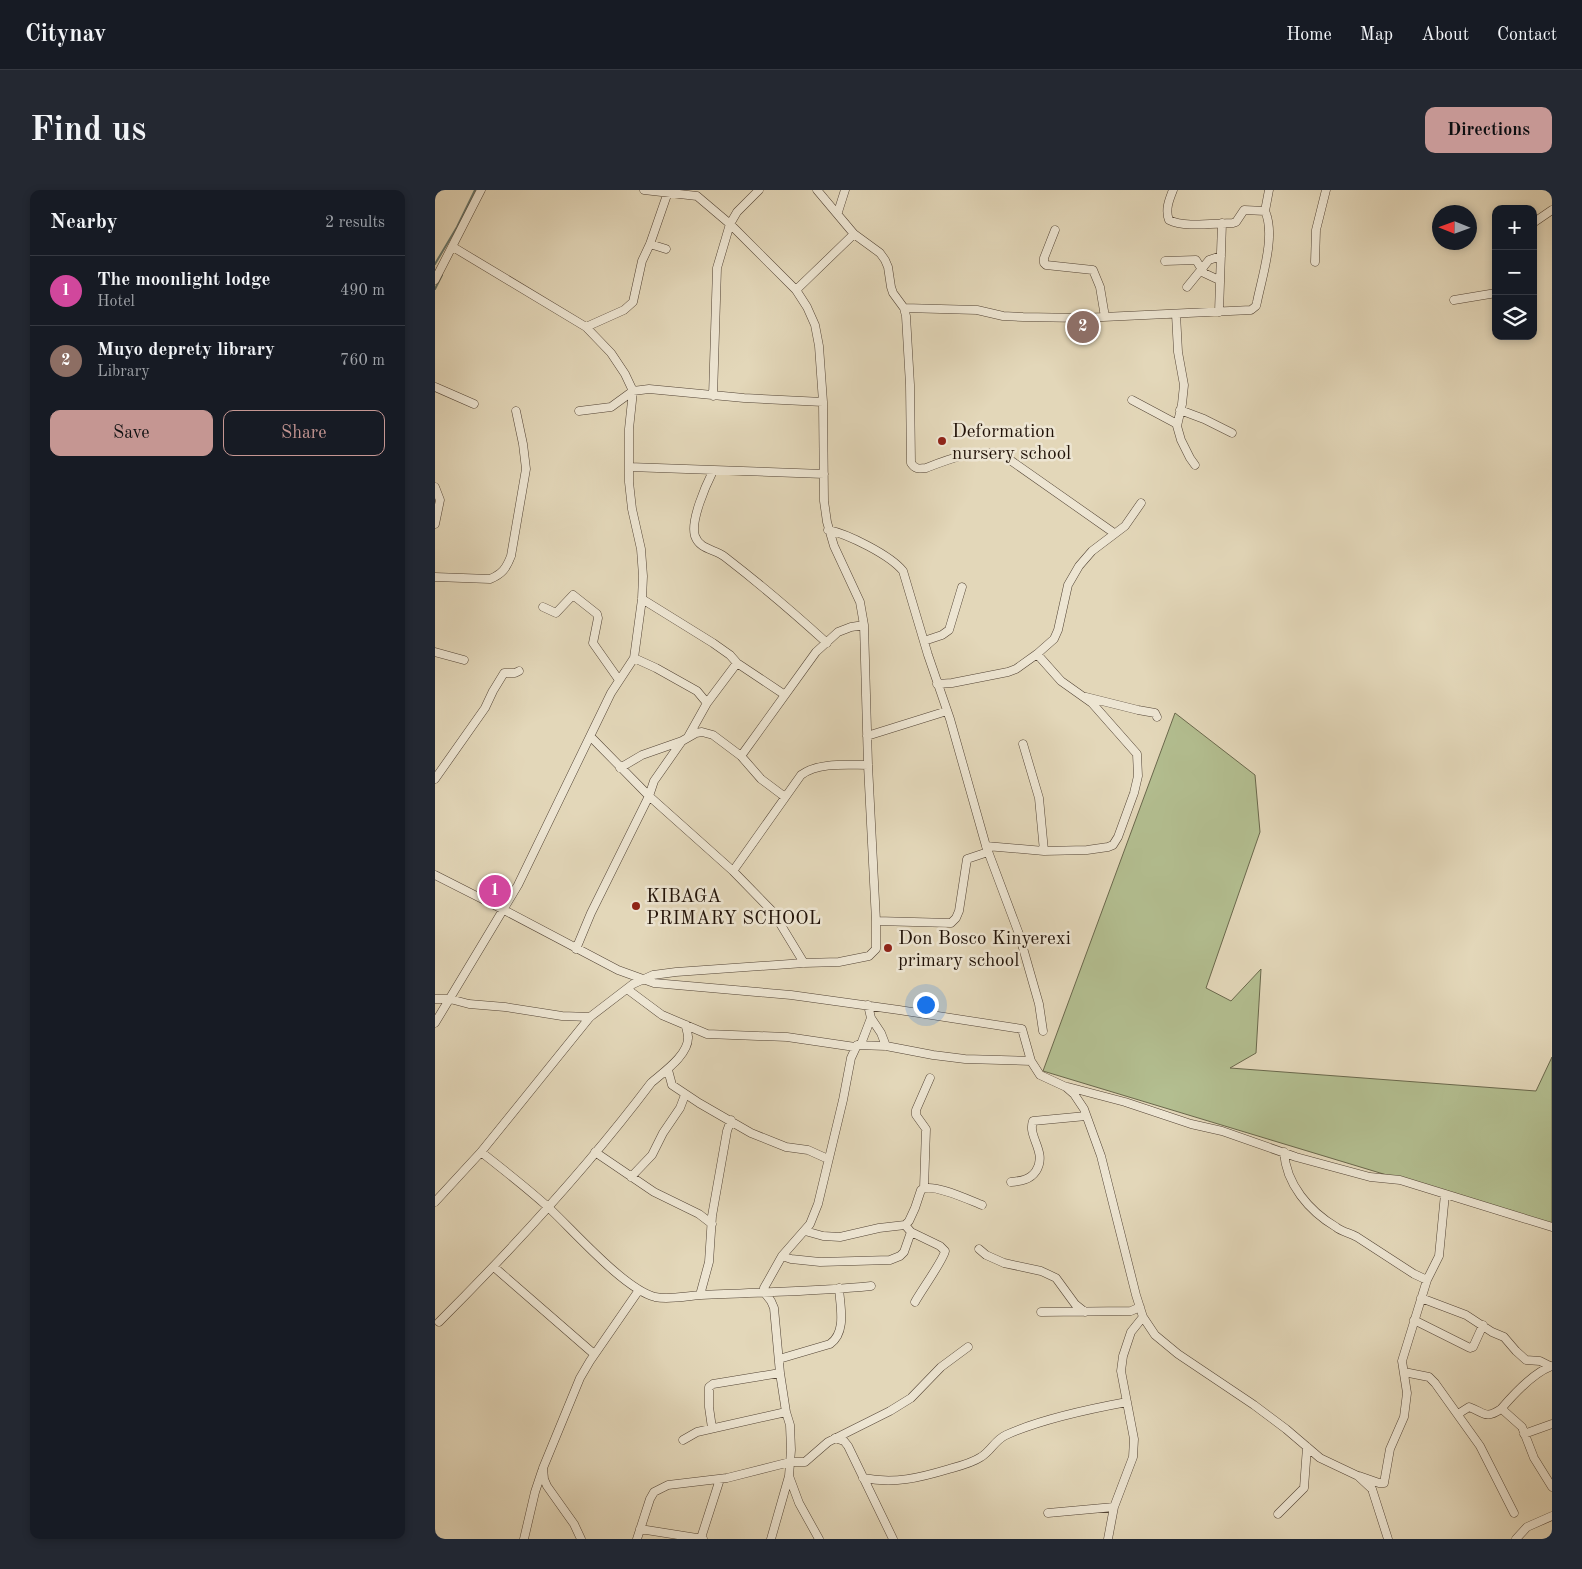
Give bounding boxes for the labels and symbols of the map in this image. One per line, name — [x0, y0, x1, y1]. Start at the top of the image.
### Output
north arrow — [1432, 205, 1477, 250]
pin: 2 — [1067, 308, 1099, 346]
place label: Deformation nursery school — [952, 423, 1071, 464]
marker: Deformation nursery school — [936, 435, 948, 447]
pin: 1 — [479, 872, 511, 910]
place label: KIBAGA PRIMARY SCHOOL — [646, 888, 821, 929]
marker: KIBAGA PRIMARY SCHOOL — [630, 900, 642, 912]
place label: Don Bosco Kinyerexi primary school — [898, 930, 1071, 971]
marker: Don Bosco Kinyerexi primary school — [882, 942, 894, 954]
your location — [913, 992, 939, 1018]

